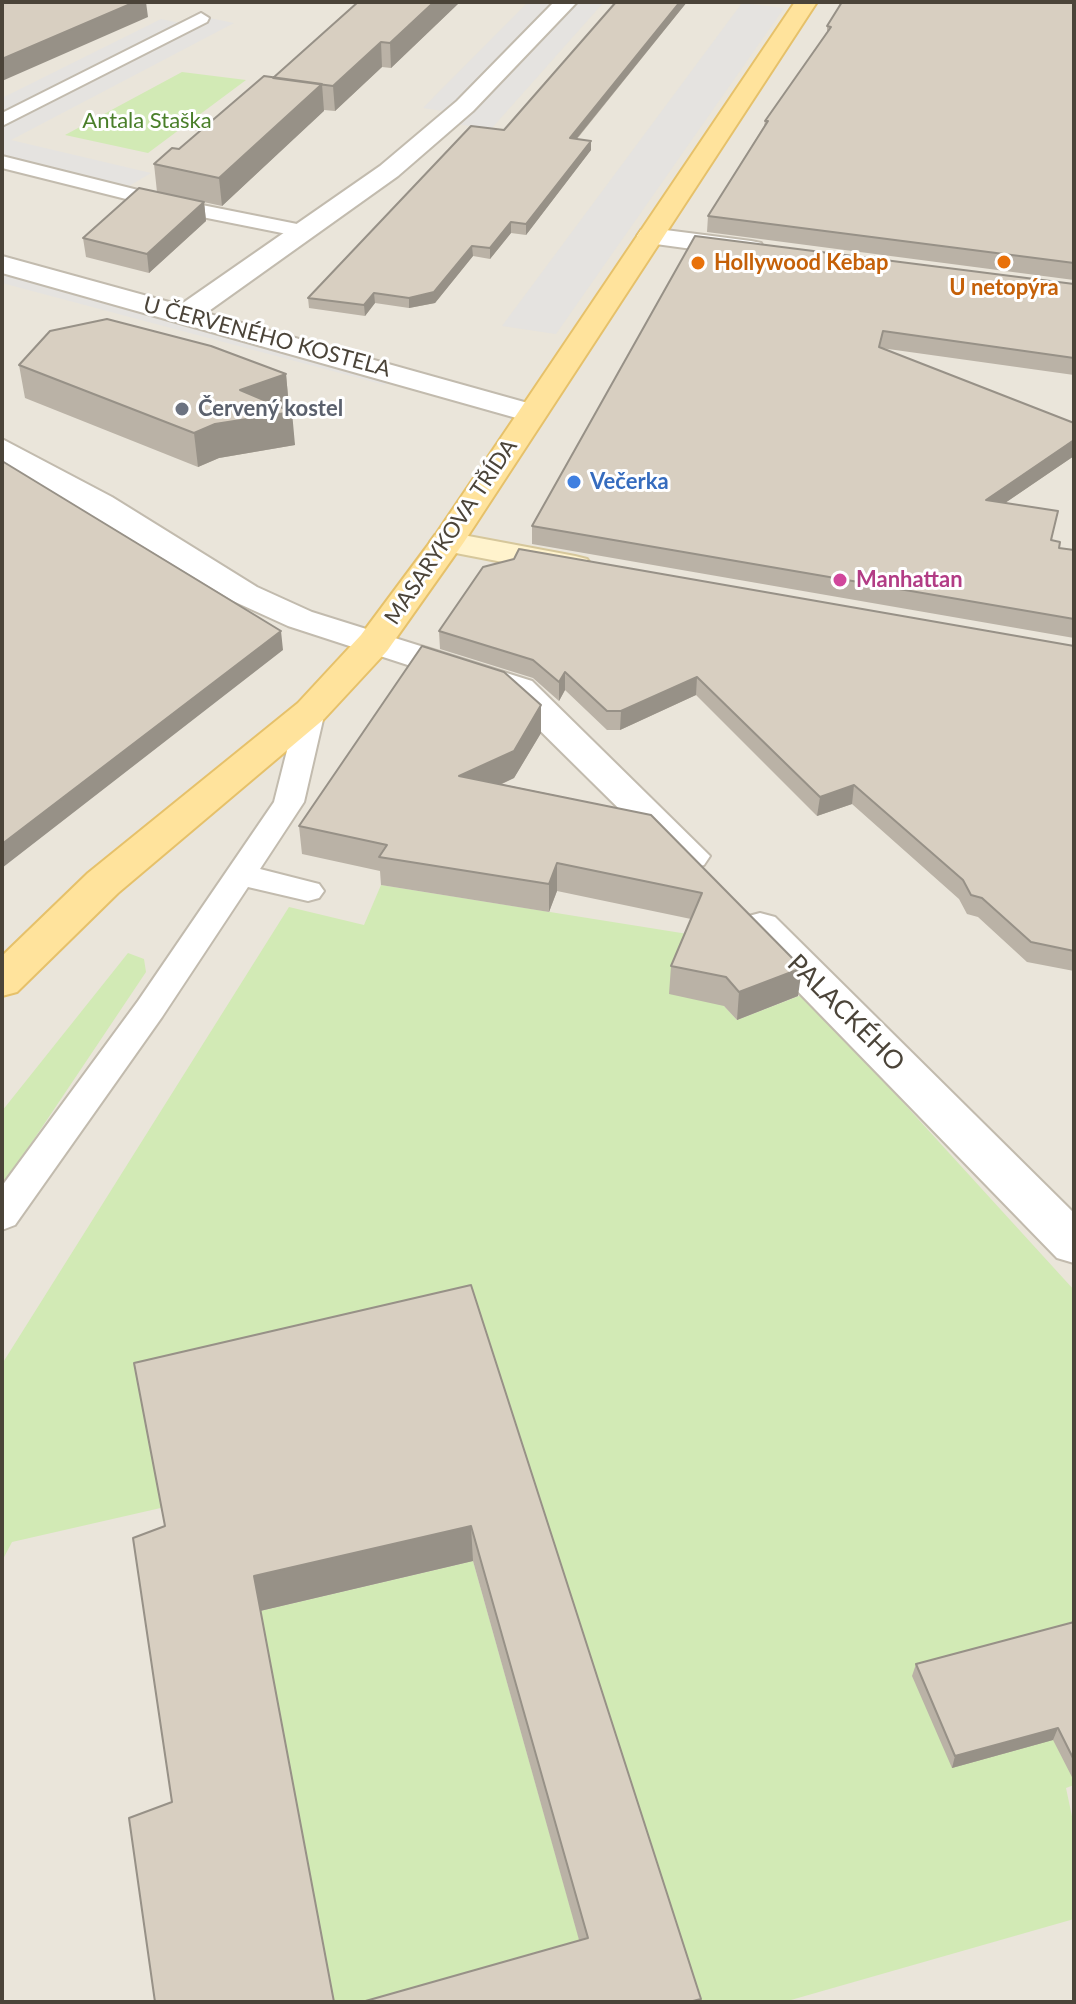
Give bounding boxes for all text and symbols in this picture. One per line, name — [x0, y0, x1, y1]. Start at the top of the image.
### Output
park label: Antala Staška — [82, 108, 212, 134]
place label: Hollywood Kebap — [714, 250, 889, 276]
marker: U netopýra — [995, 253, 1013, 271]
marker: Hollywood Kebap — [689, 254, 707, 272]
place label: U netopýra — [949, 275, 1059, 301]
street label: U ČERVENÉHO KOSTELA — [141, 291, 393, 383]
place label: Červený kostel — [198, 396, 343, 422]
marker: Červený kostel — [173, 400, 191, 418]
street label: MASARYKOVA TŘÍDA — [379, 434, 523, 630]
place label: Večerka — [590, 469, 669, 495]
marker: Večerka — [565, 473, 583, 491]
place label: Manhattan — [856, 567, 963, 593]
marker: Manhattan — [831, 571, 849, 589]
street label: PALACKÉHO — [781, 948, 911, 1078]

